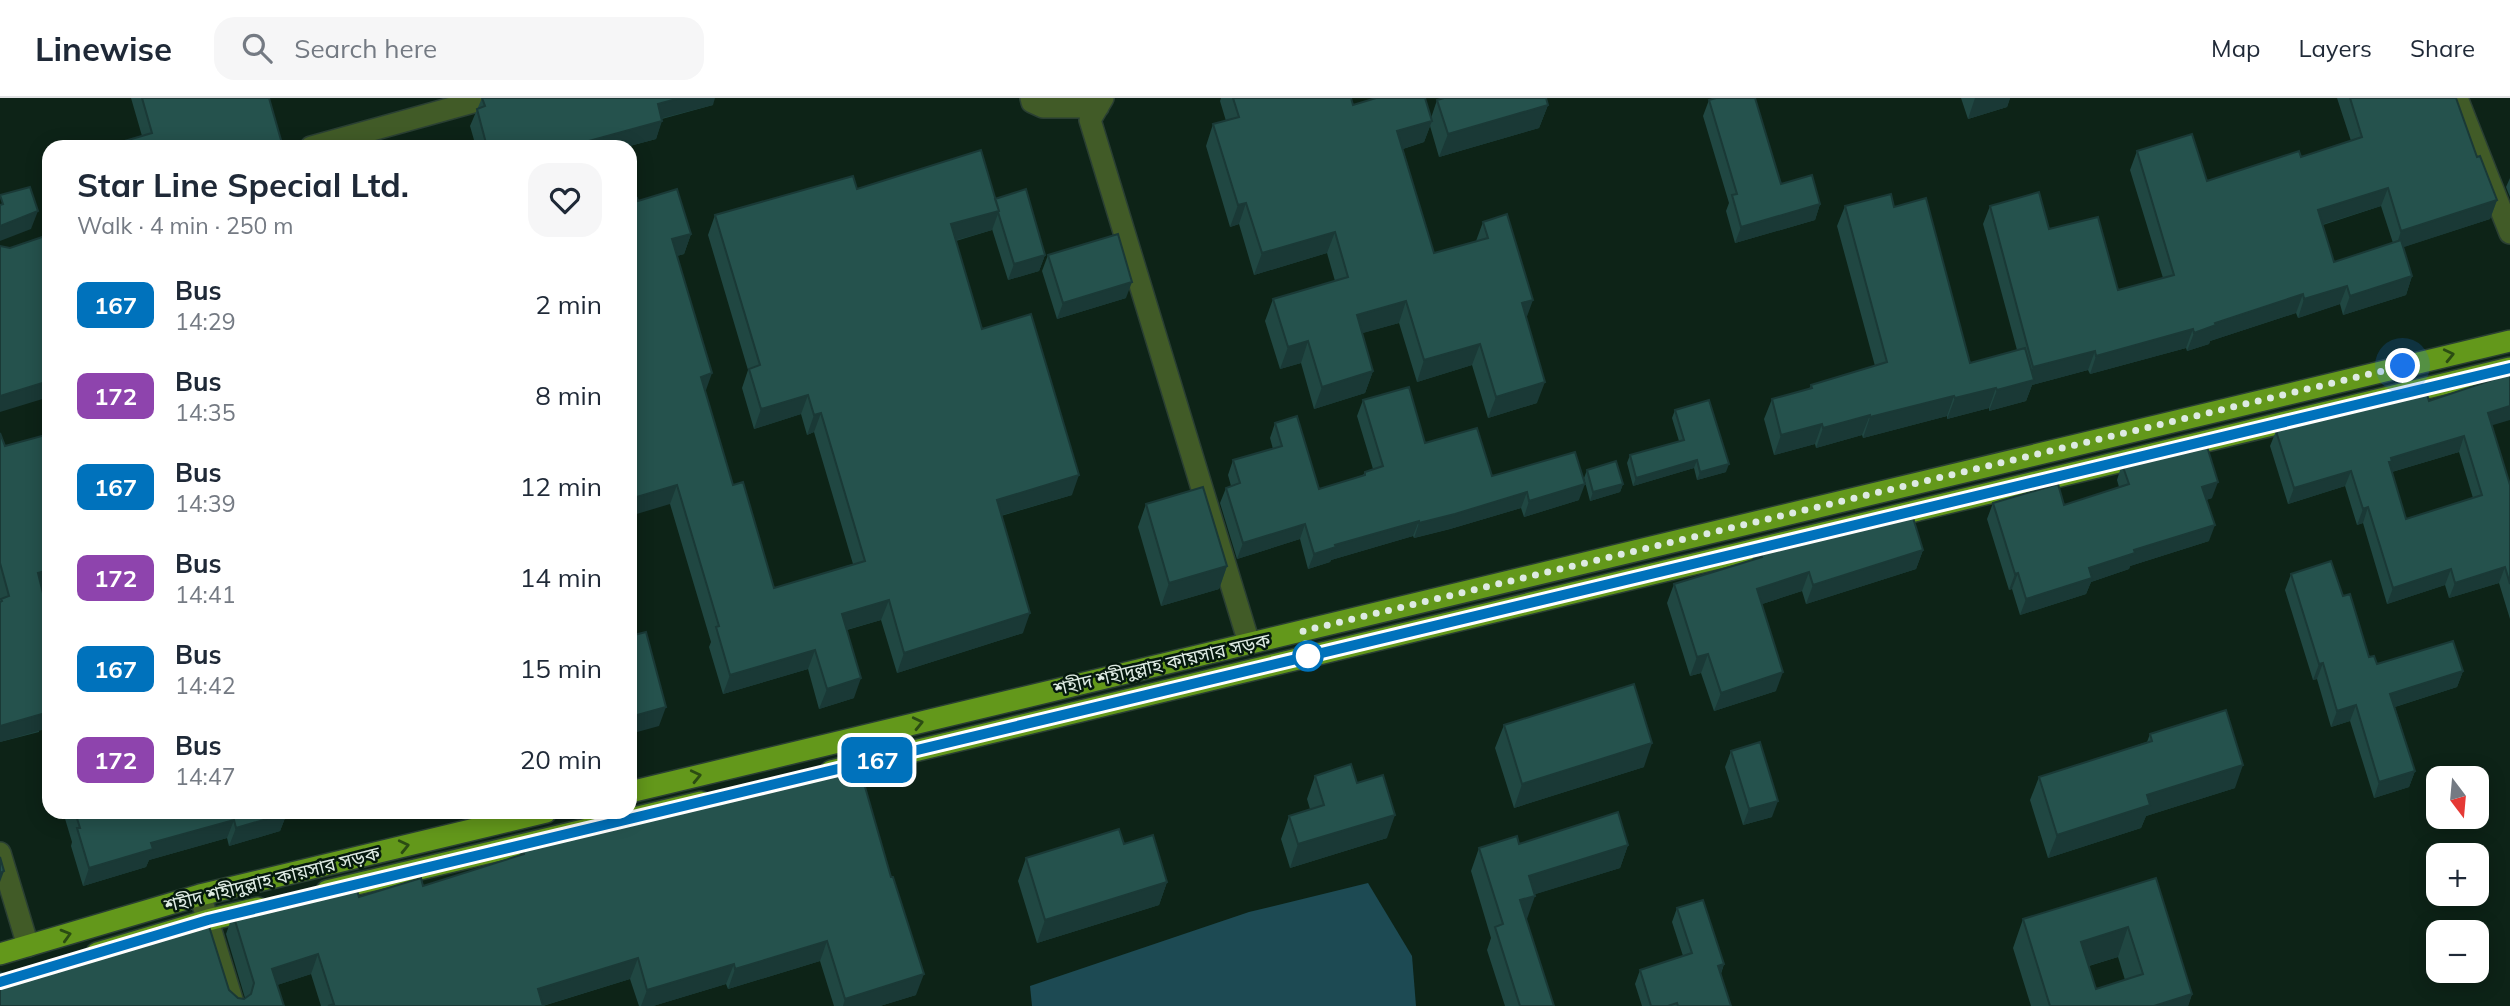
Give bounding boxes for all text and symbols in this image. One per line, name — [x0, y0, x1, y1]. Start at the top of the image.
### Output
search box — [214, 17, 704, 80]
text: Linewise — [35, 28, 172, 69]
icon: search — [238, 29, 276, 67]
text: Search here — [294, 32, 437, 65]
text: Map — [2211, 33, 2260, 63]
text: Layers — [2298, 33, 2372, 63]
text: Share — [2410, 33, 2475, 63]
button: heart — [528, 163, 602, 237]
text: Star Line Special Ltd. — [77, 164, 409, 205]
text: Walk · 4 min · 250 m — [77, 211, 294, 240]
text: Bus — [175, 274, 221, 307]
text: 2 min — [535, 288, 602, 321]
text: 167 — [94, 290, 137, 320]
text: 14:29 — [175, 307, 235, 336]
your location — [2385, 348, 2420, 383]
one-way arrow — [2443, 349, 2455, 364]
text: Bus — [175, 365, 221, 398]
text: 8 min — [535, 379, 602, 412]
text: 172 — [94, 381, 137, 411]
text: 14:35 — [175, 398, 235, 427]
text: Bus — [175, 456, 221, 489]
text: 12 min — [520, 470, 602, 503]
text: 167 — [94, 472, 137, 502]
text: 14:39 — [175, 489, 235, 518]
text: Bus — [175, 547, 221, 580]
text: 14 min — [520, 561, 602, 594]
text: 172 — [94, 563, 137, 593]
text: 14:41 — [175, 580, 235, 609]
street label: শহীদ শহীদুল্লাহ কায়সার সড়ক — [1051, 627, 1273, 701]
text: Bus — [175, 638, 221, 671]
unlabelled marker — [1293, 641, 1323, 671]
text: 15 min — [520, 652, 602, 685]
text: 167 — [94, 654, 137, 684]
text: 14:42 — [175, 671, 235, 700]
one-way arrow — [912, 717, 924, 731]
text: Bus — [175, 729, 221, 762]
line badge: 167 — [837, 737, 917, 783]
text: 20 min — [520, 743, 602, 776]
text: 172 — [94, 745, 137, 775]
text: 167 — [855, 745, 899, 775]
text: 14:47 — [175, 762, 235, 791]
north arrow — [2426, 766, 2488, 830]
map controls — [2426, 766, 2489, 983]
one-way arrow — [690, 770, 702, 784]
street label: শহীদ শহীদুল্লাহ কায়সার সড়ক — [161, 840, 383, 918]
one-way arrow — [398, 840, 410, 854]
button: + — [2426, 843, 2489, 906]
button: − — [2426, 920, 2489, 983]
one-way arrow — [59, 928, 71, 943]

